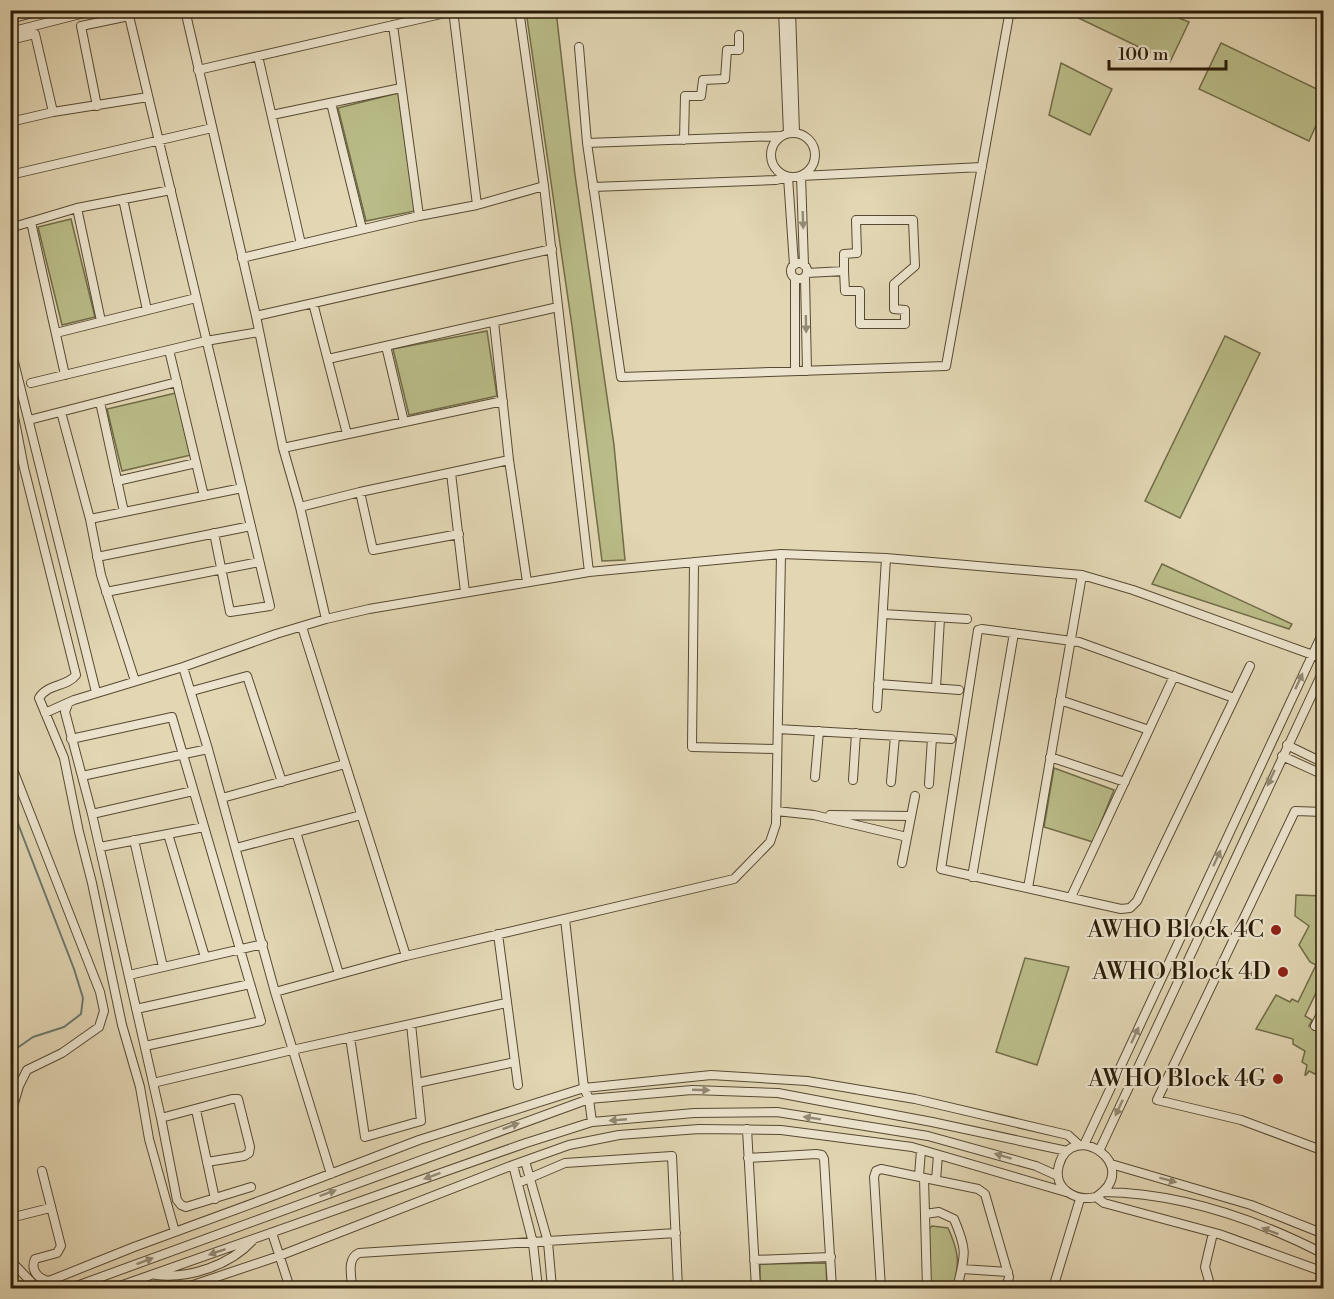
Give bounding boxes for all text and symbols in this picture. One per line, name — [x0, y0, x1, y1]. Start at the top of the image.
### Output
scale bar — [1109, 33, 1226, 71]
text: 100 m — [1118, 43, 1169, 66]
one-way arrow — [798, 211, 807, 230]
one-way arrow — [801, 314, 811, 333]
one-way arrow — [1295, 673, 1304, 690]
one-way arrow — [1267, 770, 1276, 787]
one-way arrow — [1212, 849, 1222, 867]
place label: AWHO Block 4C — [1086, 915, 1264, 945]
marker: AWHO Block 4C — [1269, 923, 1283, 937]
place label: AWHO Block 4D — [1091, 957, 1271, 987]
marker: AWHO Block 4D — [1276, 965, 1290, 979]
one-way arrow — [1130, 1027, 1139, 1044]
place label: AWHO Block 4G — [1087, 1064, 1266, 1094]
marker: AWHO Block 4G — [1271, 1072, 1285, 1086]
one-way arrow — [692, 1085, 711, 1095]
one-way arrow — [1114, 1099, 1123, 1116]
one-way arrow — [803, 1113, 822, 1122]
one-way arrow — [609, 1115, 628, 1124]
one-way arrow — [502, 1121, 520, 1130]
one-way arrow — [994, 1151, 1012, 1160]
one-way arrow — [423, 1172, 441, 1181]
one-way arrow — [1159, 1176, 1177, 1185]
one-way arrow — [319, 1188, 337, 1197]
one-way arrow — [1261, 1225, 1279, 1235]
one-way arrow — [208, 1248, 226, 1258]
one-way arrow — [137, 1256, 155, 1266]

